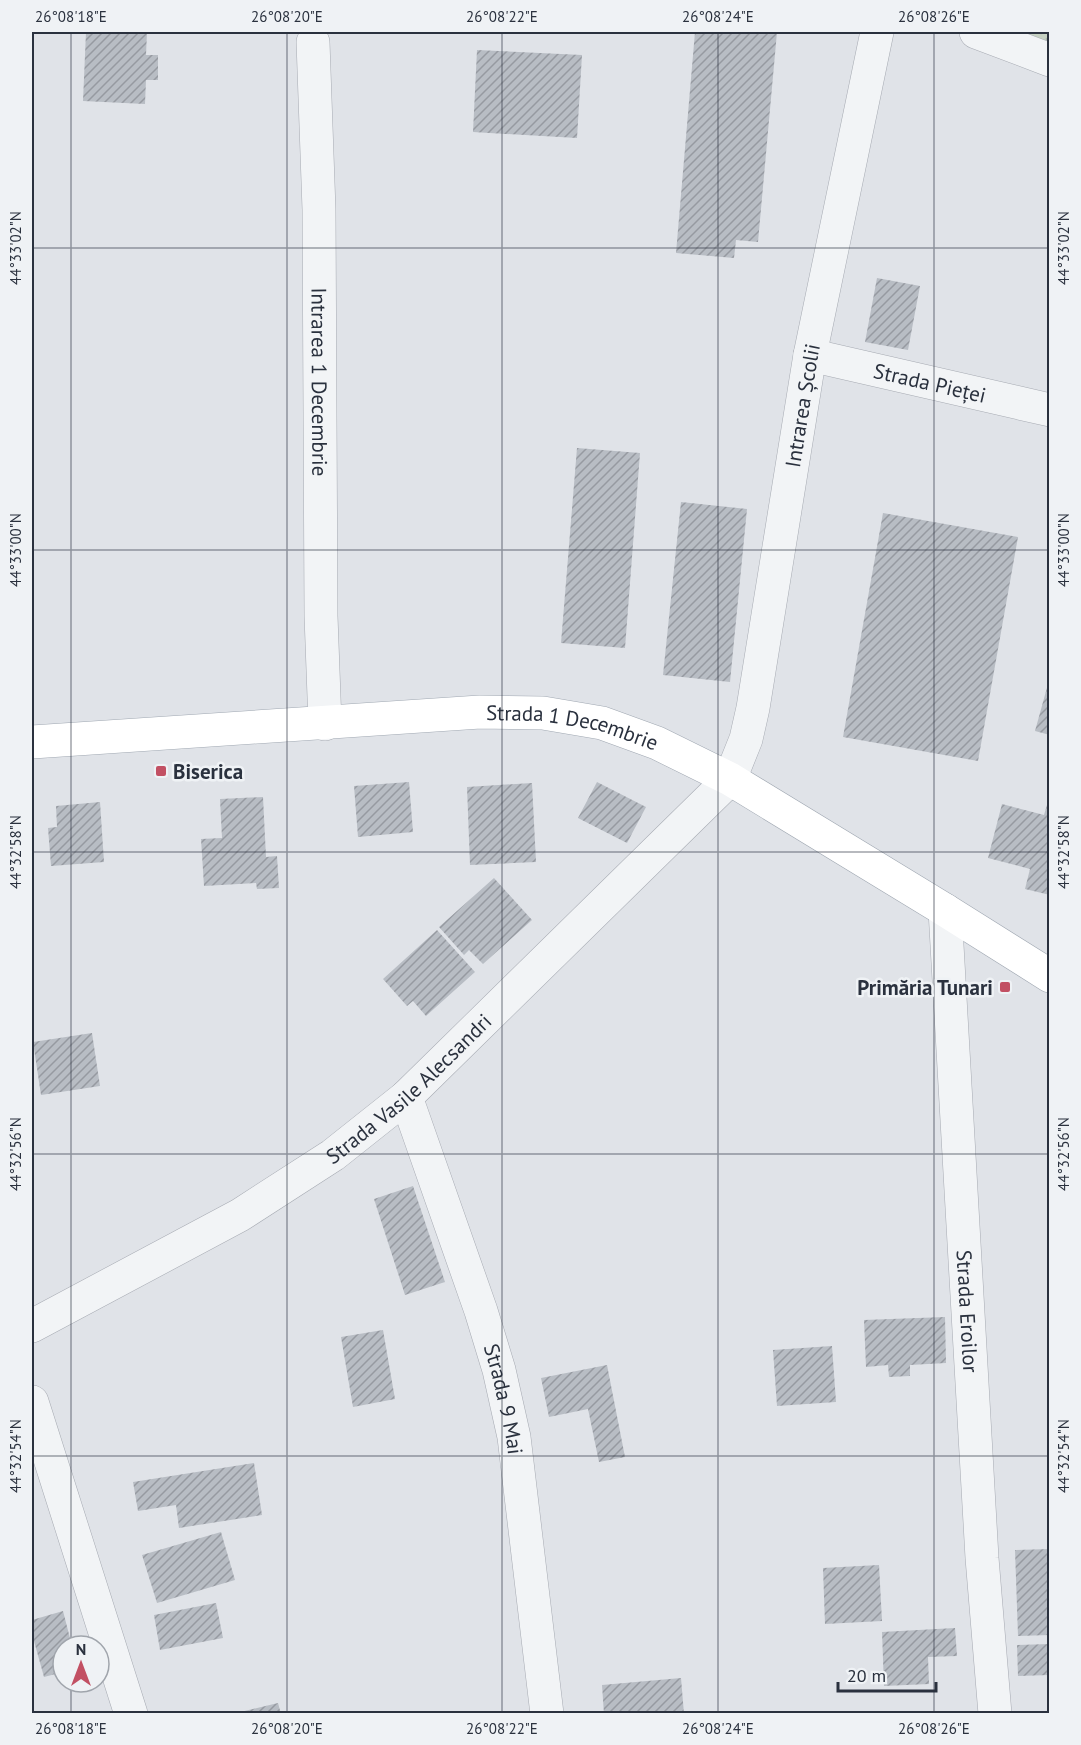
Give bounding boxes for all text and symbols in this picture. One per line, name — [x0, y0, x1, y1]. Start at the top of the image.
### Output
text: 26°08'18"E — [35, 7, 107, 26]
text: 26°08'20"E — [251, 7, 323, 26]
text: 26°08'22"E — [466, 7, 538, 26]
text: 26°08'24"E — [682, 7, 754, 26]
text: 26°08'26"E — [898, 7, 970, 26]
text: 44°33'02"N — [6, 211, 25, 285]
text: 44°33'02"N — [1054, 211, 1073, 285]
street label: Intrarea 1 Decembrie — [306, 287, 334, 476]
street label: Intrarea Școlii — [779, 341, 826, 469]
street label: Strada Pieței — [871, 357, 989, 408]
text: 44°33'00"N — [6, 513, 25, 587]
text: 44°33'00"N — [1054, 513, 1073, 587]
street label: Strada 1 Decembrie — [486, 699, 662, 756]
place label: Biserica — [173, 758, 243, 785]
marker: Biserica — [154, 764, 168, 778]
text: 44°32'58"N — [6, 815, 25, 889]
text: 44°32'58"N — [1054, 815, 1073, 889]
place label: Primăria Tunari — [857, 974, 993, 1001]
marker: Primăria Tunari — [998, 980, 1012, 994]
street label: Strada Vasile Alecsandri — [321, 1008, 497, 1170]
text: 44°32'56"N — [6, 1117, 25, 1191]
text: 44°32'56"N — [1054, 1117, 1073, 1191]
street label: Strada Eroilor — [951, 1249, 985, 1374]
street label: Strada 9 Mai — [478, 1340, 529, 1456]
text: 44°32'54"N — [6, 1419, 25, 1493]
text: 44°32'54"N — [1054, 1419, 1073, 1493]
north arrow — [51, 1634, 111, 1694]
text: N — [76, 1639, 86, 1659]
scale bar — [838, 1655, 936, 1693]
text: 20 m — [847, 1664, 886, 1687]
text: 26°08'18"E — [35, 1719, 107, 1738]
text: 26°08'20"E — [251, 1719, 323, 1738]
text: 26°08'22"E — [466, 1719, 538, 1738]
text: 26°08'24"E — [682, 1719, 754, 1738]
text: 26°08'26"E — [898, 1719, 970, 1738]

